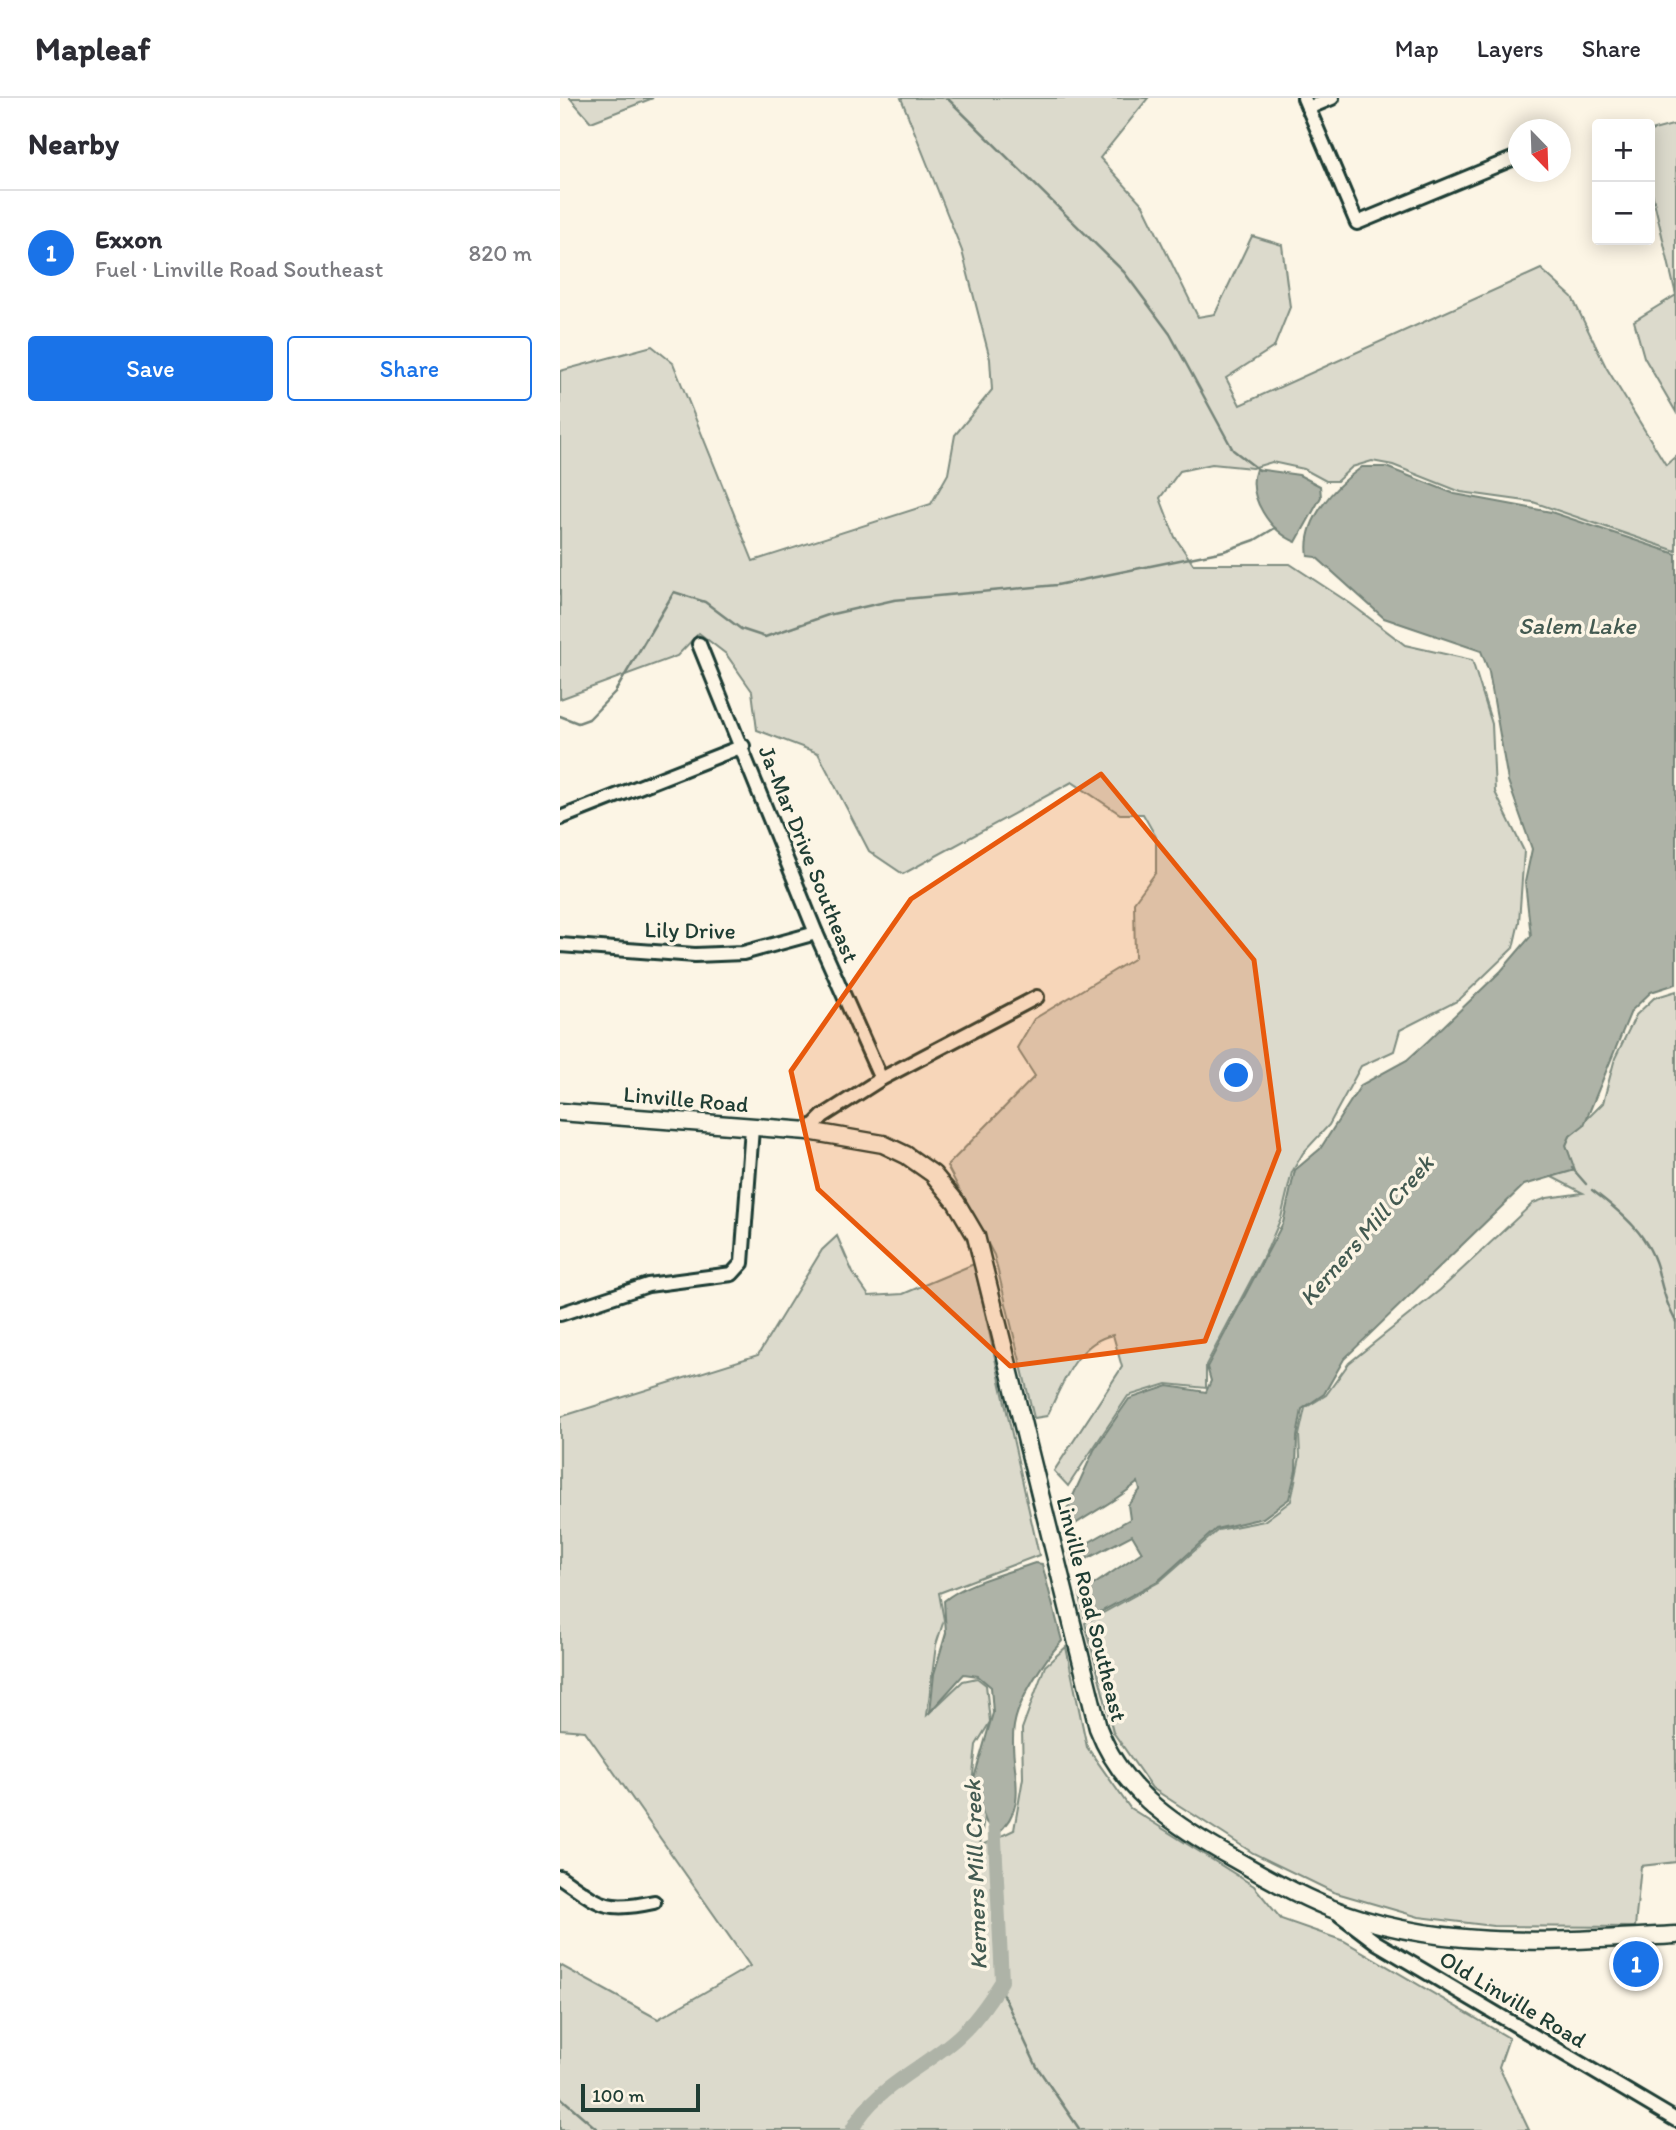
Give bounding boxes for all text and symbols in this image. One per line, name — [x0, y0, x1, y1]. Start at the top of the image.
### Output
text: Mapleaf — [35, 29, 150, 68]
text: Map — [1395, 34, 1439, 63]
text: Layers — [1477, 34, 1544, 63]
text: Share — [1582, 34, 1641, 63]
north arrow — [1508, 119, 1571, 182]
map controls — [1592, 119, 1655, 245]
button: + — [1592, 119, 1655, 182]
text: Nearby — [28, 125, 119, 162]
button: − — [1592, 182, 1655, 245]
text: Exxon — [95, 223, 162, 255]
text: 1 — [46, 239, 56, 267]
text: 820 m — [469, 239, 532, 267]
text: Fuel · Linville Road Southeast — [95, 255, 383, 283]
button: Save — [28, 336, 273, 401]
button: Share — [287, 336, 532, 401]
water label: Salem Lake — [1518, 611, 1637, 640]
street label: Ja-Mar Drive Southeast — [753, 741, 865, 967]
street label: Lily Drive — [644, 915, 736, 945]
your location — [1219, 1058, 1253, 1092]
street label: Linville Road — [622, 1080, 750, 1118]
water label: Kerners Mill Creek — [1293, 1147, 1440, 1311]
street label: Linville Road Southeast — [1051, 1494, 1134, 1725]
water label: Kerners Mill Creek — [957, 1778, 993, 1970]
pin: 1 — [1613, 1938, 1659, 1990]
street label: Old Linville Road — [1434, 1944, 1592, 2054]
scale bar — [581, 2081, 700, 2113]
text: 100 m — [592, 2084, 644, 2107]

